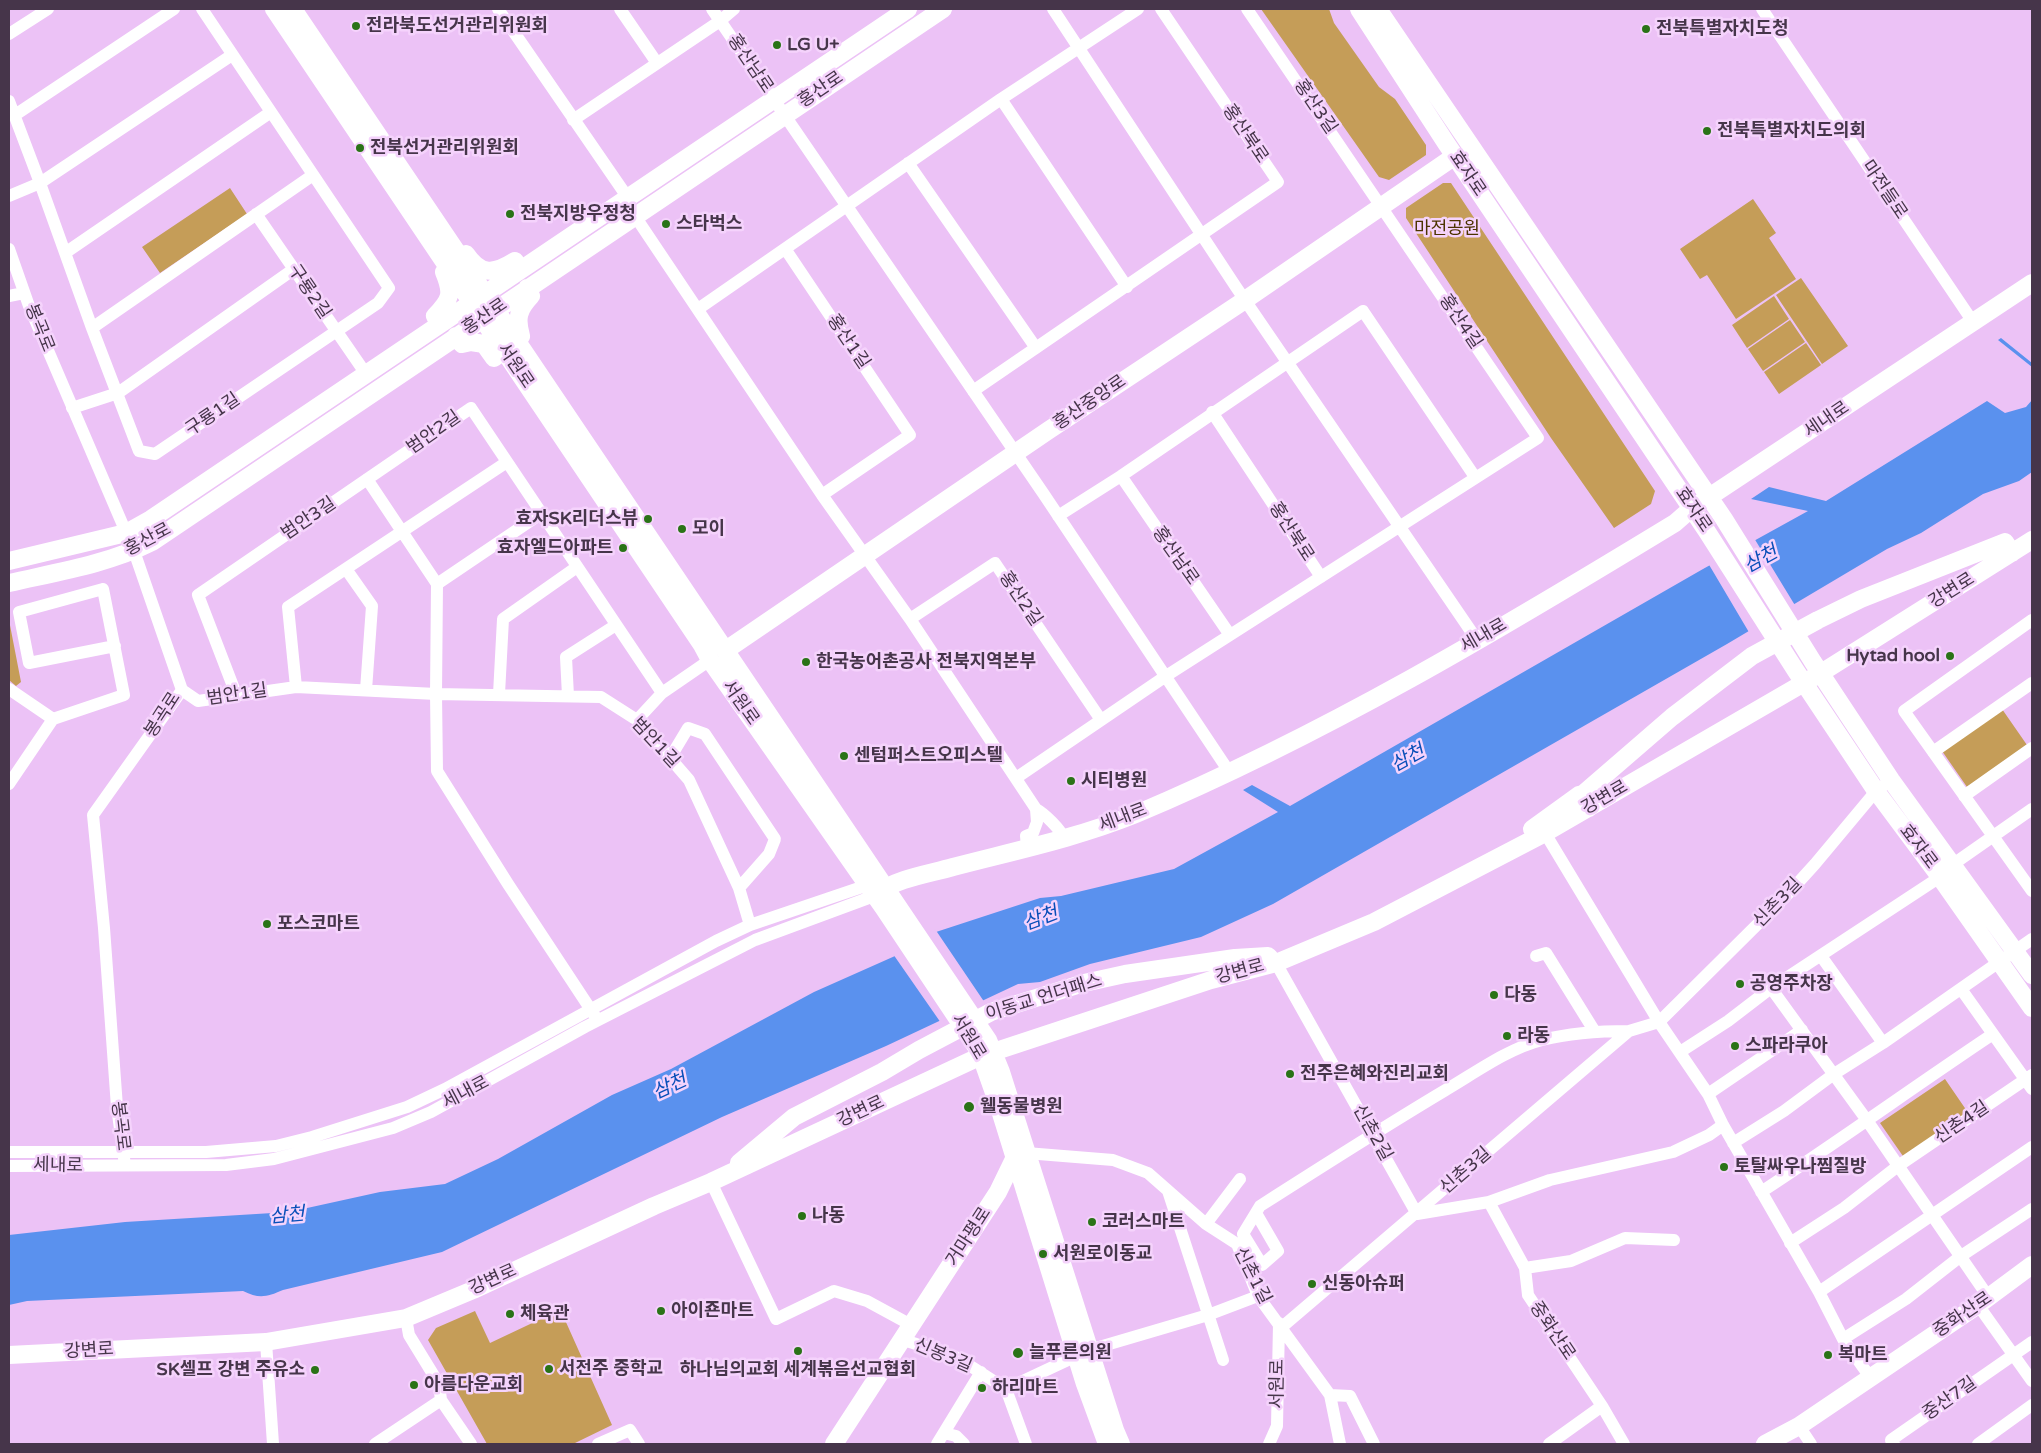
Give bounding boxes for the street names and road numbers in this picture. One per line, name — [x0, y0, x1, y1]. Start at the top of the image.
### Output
street label: 홍산남로 — [723, 31, 777, 97]
street label: 홍산로 — [794, 67, 848, 113]
street label: 홍산3길 — [1289, 76, 1341, 138]
street label: 홍산북로 — [1218, 101, 1272, 167]
street label: 효자로 — [1444, 147, 1490, 201]
street label: 마전들로 — [1857, 157, 1911, 223]
street label: 구룡2길 — [283, 261, 335, 323]
street label: 홍산4길 — [1434, 291, 1486, 353]
street label: 홍산로 — [458, 294, 512, 340]
street label: 봉곡로 — [20, 301, 58, 355]
street label: 홍산1길 — [822, 311, 874, 373]
street label: 서원로 — [492, 339, 538, 393]
street label: 홍산중앙로 — [1050, 371, 1130, 435]
street label: 구룡1길 — [182, 389, 244, 441]
street label: 세내로 — [1800, 397, 1854, 443]
street label: 범안2길 — [403, 407, 465, 459]
street label: 효자로 — [1670, 483, 1716, 537]
street label: 범안3길 — [278, 493, 340, 545]
street label: 홍산북로 — [1264, 498, 1318, 566]
street label: 홍산로 — [121, 519, 175, 561]
street label: 홍산남로 — [1147, 523, 1203, 589]
street label: 홍산2길 — [994, 568, 1046, 630]
street label: 강변로 — [1925, 569, 1979, 613]
street label: 세내로 — [1457, 614, 1511, 658]
street label: 서원로 — [717, 676, 763, 730]
street label: 범안1길 — [205, 680, 269, 710]
street label: 봉곡로 — [140, 688, 186, 742]
street label: 범안1길 — [626, 713, 684, 773]
street label: 강변로 — [1578, 776, 1632, 820]
street label: 세내로 — [1096, 799, 1150, 837]
street label: 효자로 — [1894, 821, 1942, 873]
street label: 신촌3길 — [1749, 874, 1807, 932]
street label: 강변로 — [1213, 955, 1267, 989]
street label: 이동교 언더패스 — [983, 970, 1105, 1026]
street label: 서원로 — [946, 1010, 990, 1064]
street label: 세내로 — [439, 1072, 493, 1114]
street label: 강변로 — [834, 1092, 888, 1132]
street label: 신촌4길 — [1931, 1097, 1993, 1149]
street label: 봉곡로 — [106, 1100, 134, 1152]
street label: 신촌2길 — [1348, 1101, 1396, 1165]
street label: 신촌3길 — [1436, 1143, 1496, 1199]
street label: 세내로 — [33, 1155, 83, 1177]
street label: 거마평로 — [942, 1203, 996, 1271]
street label: 신촌1길 — [1229, 1244, 1275, 1308]
street label: 강변로 — [466, 1260, 520, 1300]
street label: 중화산로 — [1930, 1288, 1996, 1342]
street label: 중화산로 — [1525, 1298, 1579, 1364]
street label: 신봉3길 — [911, 1334, 975, 1378]
street label: 강변로 — [64, 1339, 114, 1363]
street label: 서원로 — [1267, 1359, 1289, 1409]
street label: 중산7길 — [1919, 1373, 1981, 1425]

